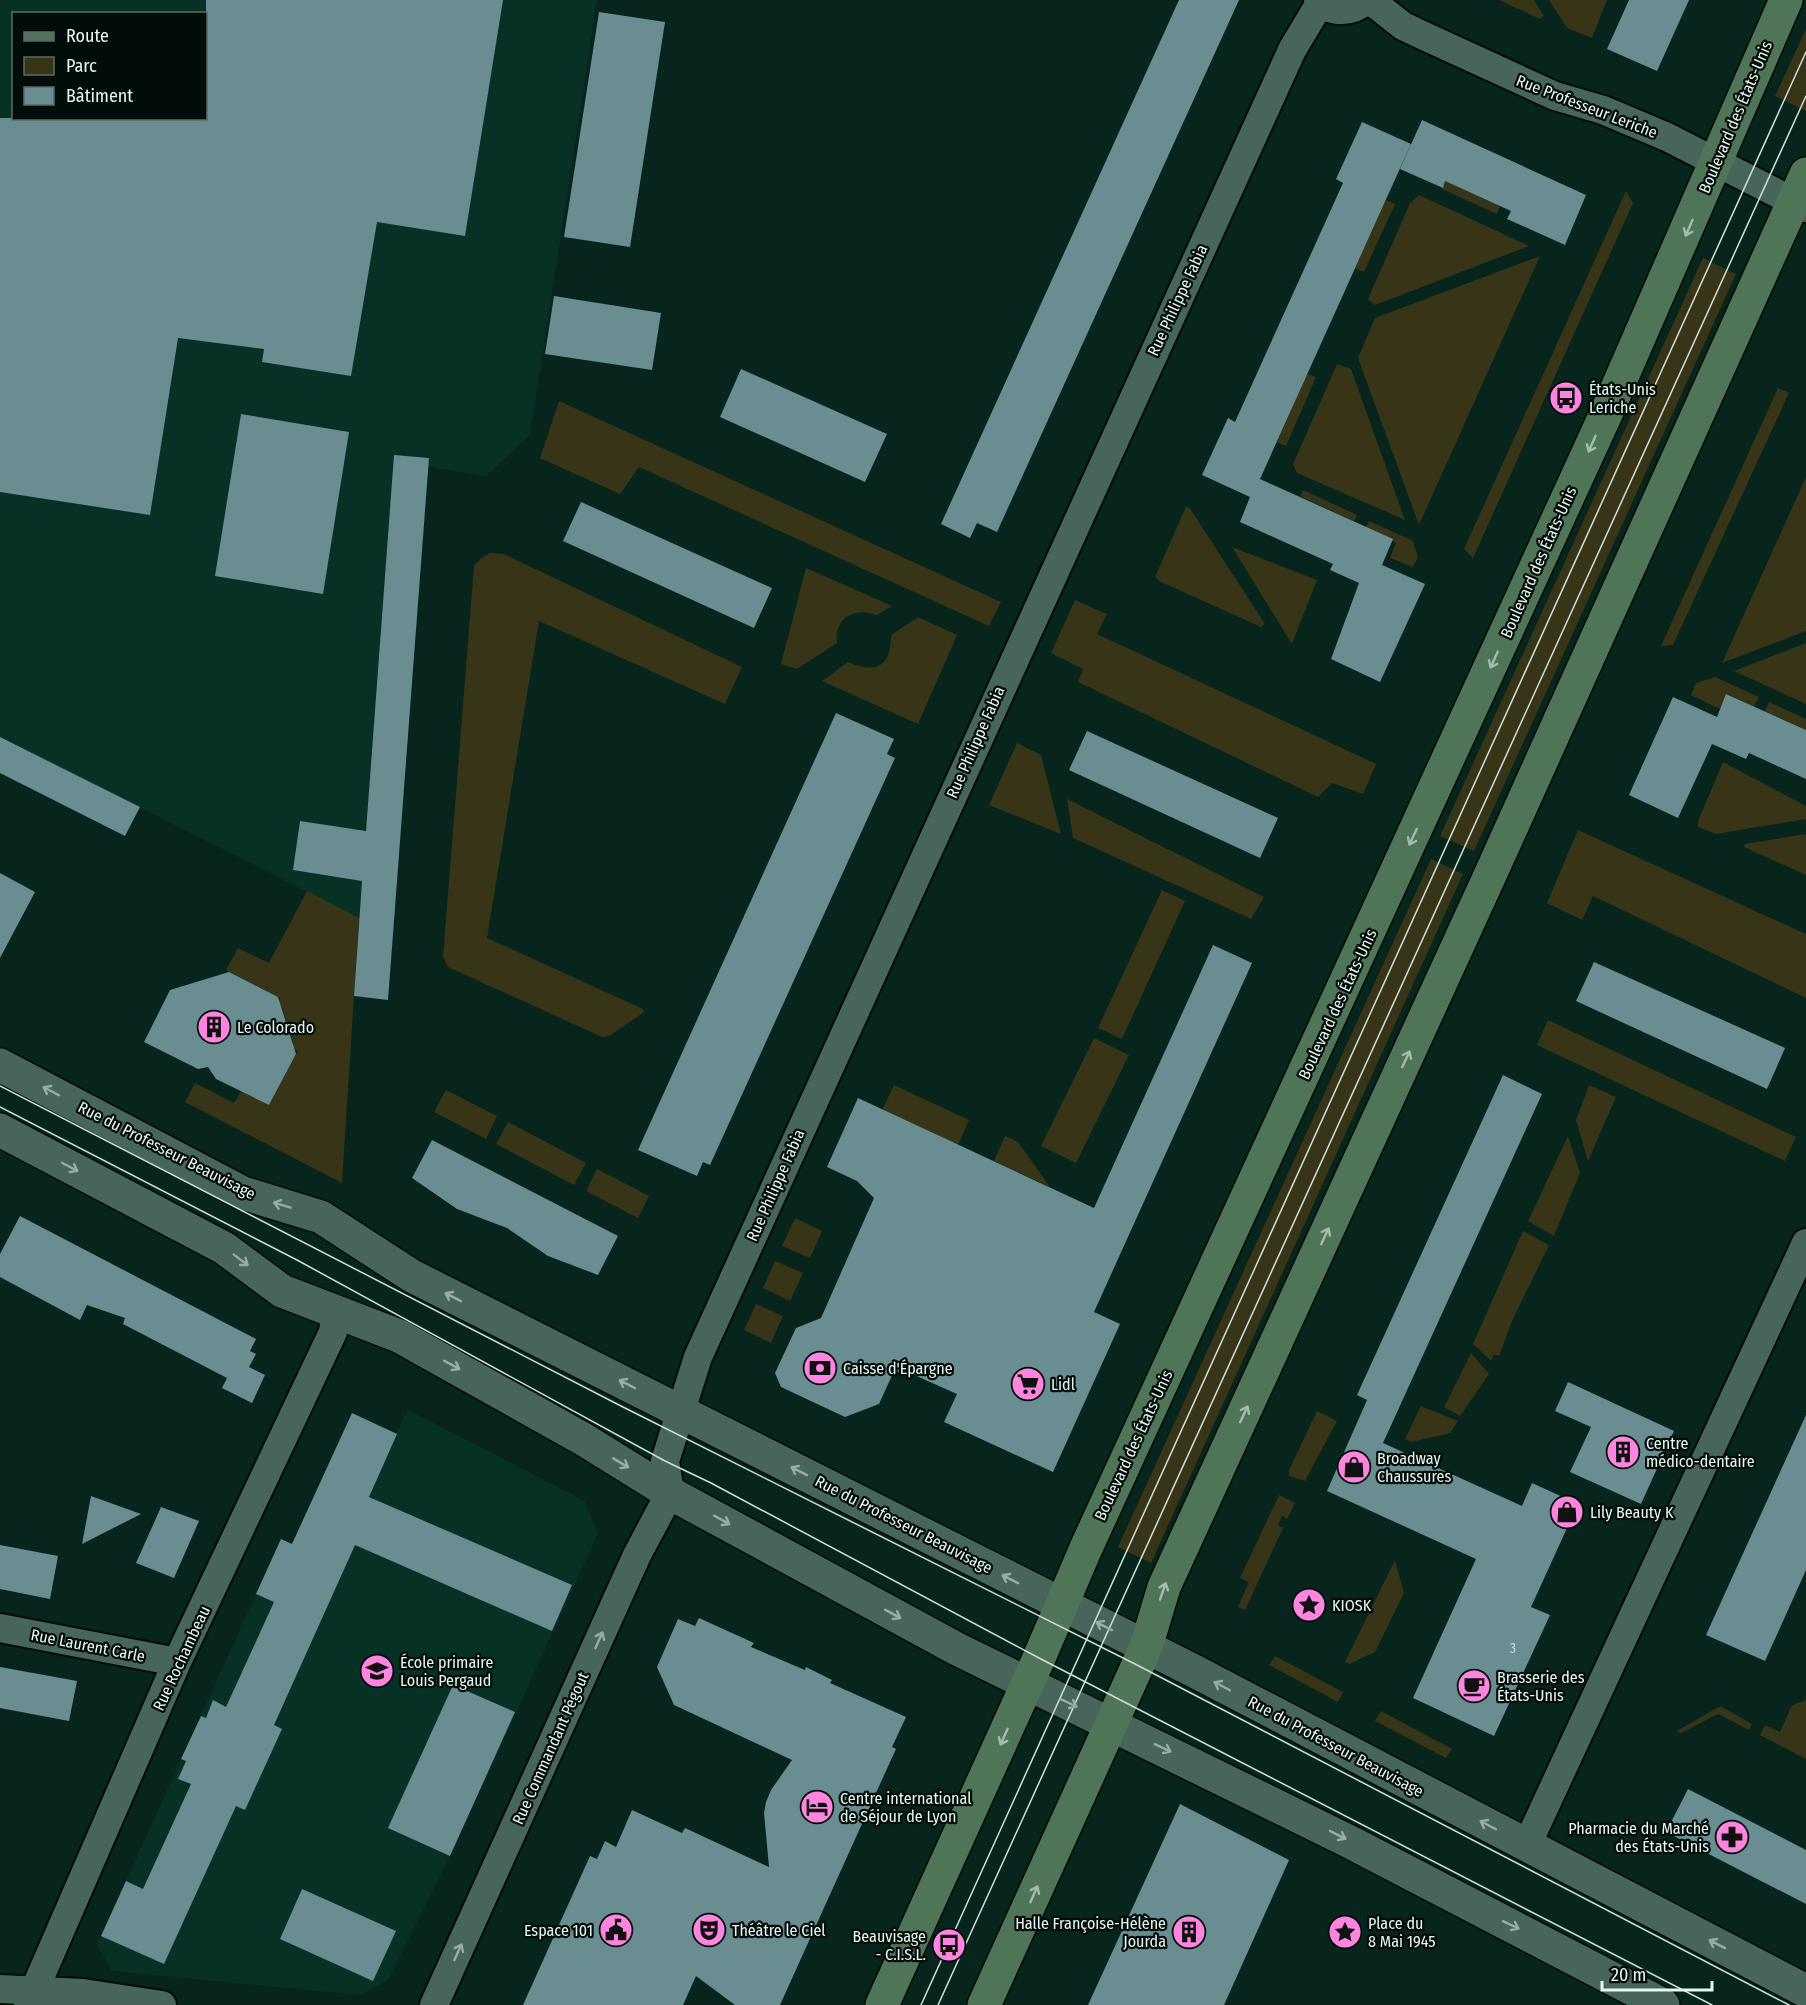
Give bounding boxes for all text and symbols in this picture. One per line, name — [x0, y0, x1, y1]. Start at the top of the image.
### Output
legend — [12, 12, 207, 120]
text: Route — [66, 25, 109, 47]
street label: Boulevard des États-Unis — [1695, 38, 1776, 196]
text: Parc — [66, 55, 97, 77]
street label: Rue Professeur Leriche — [1514, 71, 1660, 142]
text: Bâtiment — [66, 85, 133, 107]
one-way arrow — [1683, 218, 1694, 236]
street label: Rue Philippe Fabia — [1143, 241, 1212, 359]
bus stop icon: États-Unis Leriche — [1548, 380, 1584, 416]
place label: États-Unis Leriche — [1589, 380, 1656, 417]
one-way arrow — [1586, 434, 1597, 452]
street label: Boulevard des États-Unis — [1497, 483, 1580, 641]
one-way arrow — [1488, 650, 1499, 668]
street label: Rue Philippe Fabia — [942, 683, 1009, 801]
one-way arrow — [1407, 828, 1419, 846]
street label: Boulevard des États-Unis — [1294, 926, 1381, 1082]
building icon: Le Colorado — [196, 1009, 232, 1045]
place label: Le Colorado — [237, 1018, 314, 1037]
one-way arrow — [1401, 1050, 1412, 1068]
one-way arrow — [42, 1085, 60, 1097]
street label: Rue du Professeur Beauvisage — [75, 1097, 259, 1204]
street label: Rue Philippe Fabia — [742, 1126, 809, 1244]
one-way arrow — [61, 1162, 79, 1173]
one-way arrow — [273, 1199, 292, 1210]
one-way arrow — [1319, 1228, 1331, 1246]
one-way arrow — [233, 1254, 249, 1267]
one-way arrow — [444, 1291, 462, 1302]
bank icon: Caisse d'Épargne — [802, 1350, 838, 1386]
place label: Caisse d'Épargne — [843, 1359, 953, 1378]
one-way arrow — [443, 1360, 460, 1372]
supermarket icon: Lidl — [1010, 1366, 1046, 1402]
street label: Boulevard des États-Unis — [1090, 1367, 1177, 1523]
place label: Lidl — [1051, 1375, 1075, 1394]
one-way arrow — [618, 1378, 636, 1390]
one-way arrow — [1238, 1405, 1250, 1423]
building icon: Centre médico-dentaire — [1605, 1434, 1641, 1470]
place label: Centre médico-dentaire — [1646, 1434, 1755, 1471]
shop icon: Broadway Chaussures — [1336, 1449, 1372, 1485]
place label: Broadway Chaussures — [1377, 1449, 1452, 1486]
one-way arrow — [612, 1457, 629, 1469]
one-way arrow — [791, 1465, 808, 1477]
street label: Rue du Professeur Beauvisage — [812, 1471, 996, 1578]
shop icon: Lily Beauty K — [1549, 1494, 1585, 1530]
place label: Lily Beauty K — [1590, 1503, 1674, 1522]
one-way arrow — [713, 1514, 730, 1526]
one-way arrow — [1002, 1573, 1019, 1585]
one-way arrow — [1159, 1582, 1170, 1601]
place icon: KIOSK — [1291, 1587, 1327, 1623]
place label: KIOSK — [1332, 1596, 1372, 1615]
street label: Rue Rochambeau — [149, 1603, 214, 1714]
one-way arrow — [883, 1609, 901, 1620]
one-way arrow — [1095, 1620, 1113, 1632]
street label: Rue Laurent Carle — [29, 1625, 147, 1666]
one-way arrow — [593, 1631, 605, 1649]
house number: 3 — [1510, 1640, 1516, 1657]
school or university icon: École primaire Louis Pergaud — [359, 1653, 395, 1689]
place label: École primaire Louis Pergaud — [400, 1653, 493, 1690]
street label: Rue Commandant Pégout — [508, 1668, 593, 1827]
cafe icon: Brasserie des États-Unis — [1456, 1668, 1492, 1704]
place label: Brasserie des États-Unis — [1497, 1668, 1585, 1705]
one-way arrow — [1214, 1680, 1232, 1691]
street label: Rue du Professeur Beauvisage — [1245, 1692, 1427, 1801]
one-way arrow — [1060, 1697, 1078, 1709]
one-way arrow — [997, 1728, 1009, 1746]
one-way arrow — [1154, 1743, 1172, 1755]
hotel icon: Centre international de Séjour de Lyon — [799, 1789, 835, 1825]
place label: Centre international de Séjour de Lyon — [840, 1789, 971, 1826]
one-way arrow — [1480, 1819, 1497, 1831]
place label: Pharmacie du Marché des États-Unis — [1568, 1819, 1709, 1856]
pharmacy icon: Pharmacie du Marché des États-Unis — [1714, 1819, 1750, 1855]
one-way arrow — [1328, 1830, 1346, 1842]
one-way arrow — [1029, 1886, 1041, 1904]
public building icon: Espace 101 — [598, 1912, 634, 1948]
theatre icon: Théâtre le Ciel — [691, 1912, 727, 1948]
place label: Halle Françoise-Hélène Jourda — [1015, 1914, 1166, 1951]
building icon: Halle Françoise-Hélène Jourda — [1171, 1914, 1207, 1950]
place icon: Place du 8 Mai 1945 — [1327, 1914, 1363, 1950]
place label: Place du 8 Mai 1945 — [1368, 1914, 1436, 1951]
one-way arrow — [1502, 1919, 1520, 1931]
place label: Espace 101 — [524, 1921, 593, 1940]
place label: Théâtre le Ciel — [732, 1921, 826, 1940]
place label: Beauvisage - C.I.S.L. — [853, 1927, 926, 1964]
bus stop icon: Beauvisage - C.I.S.L. — [931, 1927, 967, 1963]
one-way arrow — [1709, 1938, 1726, 1950]
one-way arrow — [453, 1943, 465, 1961]
scale bar — [1602, 1954, 1712, 1992]
text: 20 m — [1611, 1964, 1646, 1986]

